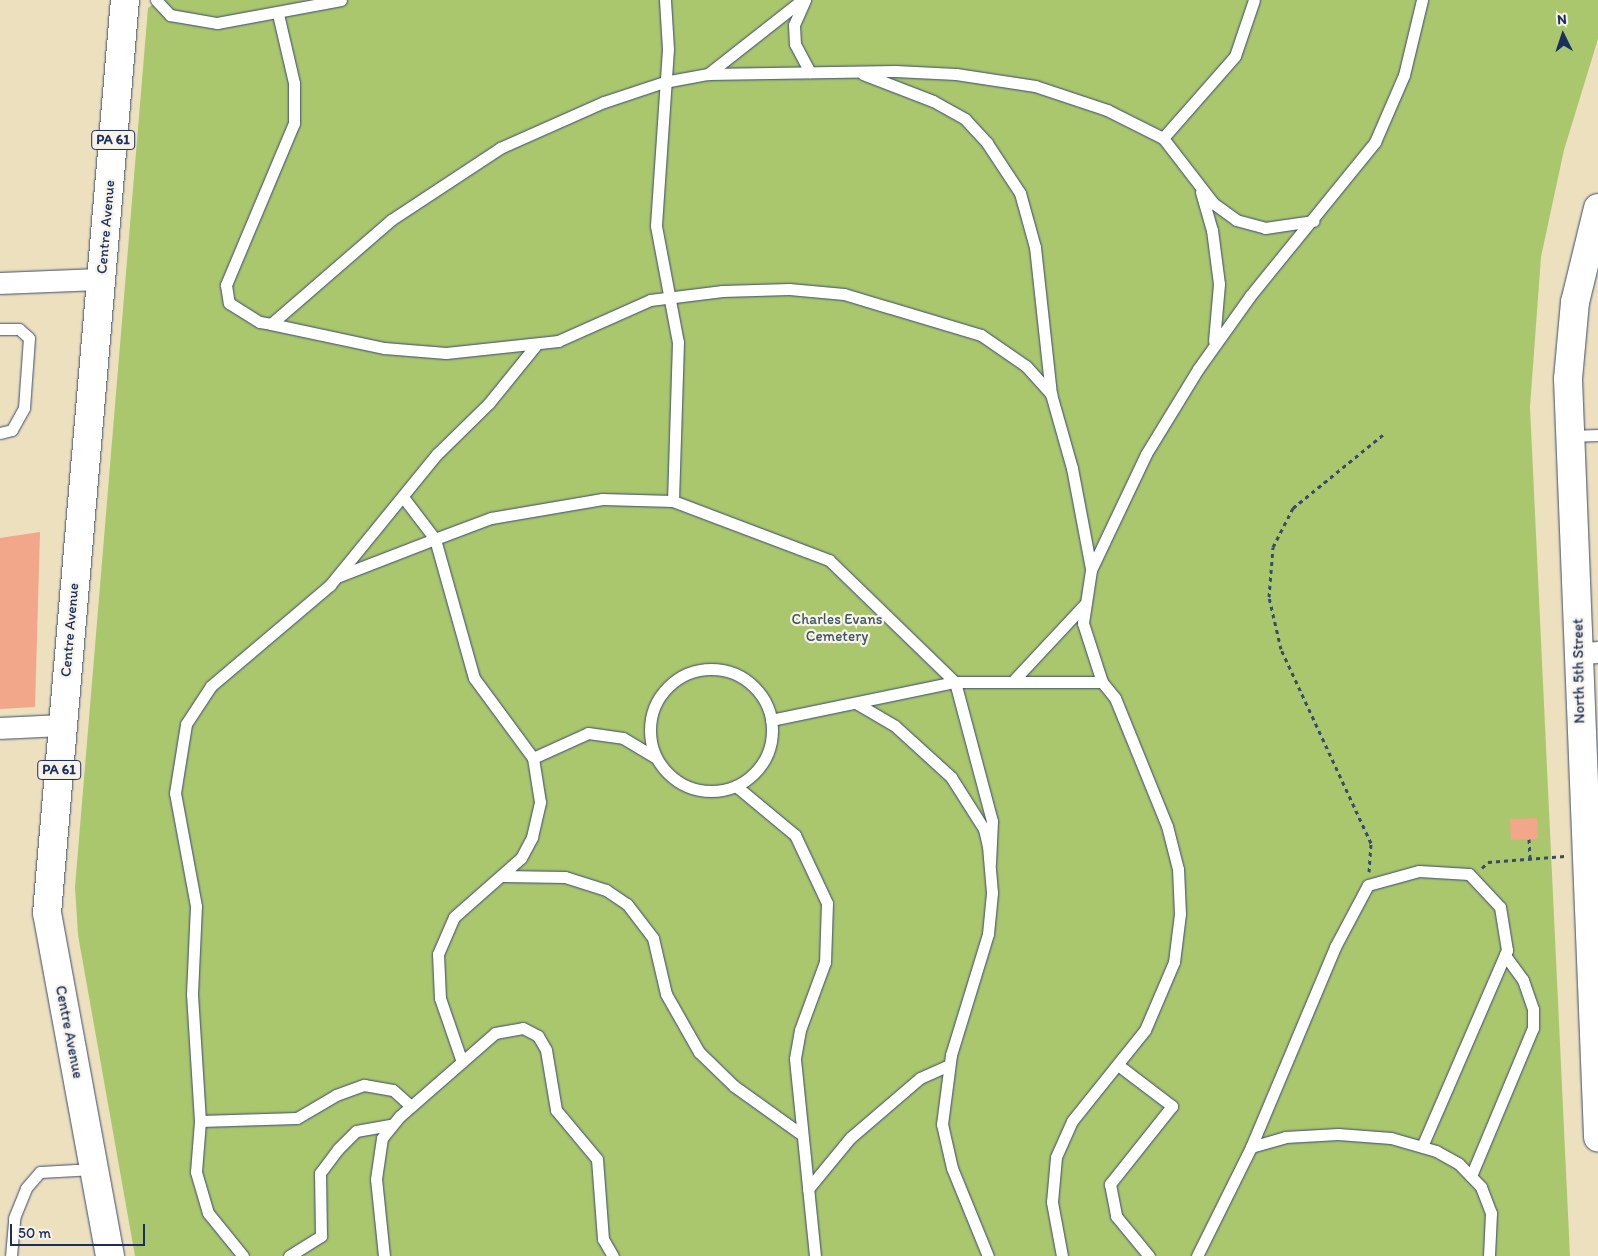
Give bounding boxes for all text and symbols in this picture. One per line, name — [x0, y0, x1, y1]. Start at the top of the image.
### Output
north arrow — [1538, 10, 1588, 60]
text: N — [1557, 11, 1567, 28]
road number: PA 61 — [90, 128, 136, 152]
street label: Centre Avenue — [93, 179, 119, 275]
street label: Centre Avenue — [57, 582, 83, 678]
park label: Charles Evans Cemetery — [792, 610, 882, 645]
street label: North 5th Street — [1569, 618, 1589, 724]
road number: PA 61 — [36, 758, 82, 782]
street label: Centre Avenue — [51, 984, 87, 1080]
scale bar — [12, 1214, 148, 1246]
text: 50 m — [18, 1224, 51, 1242]

